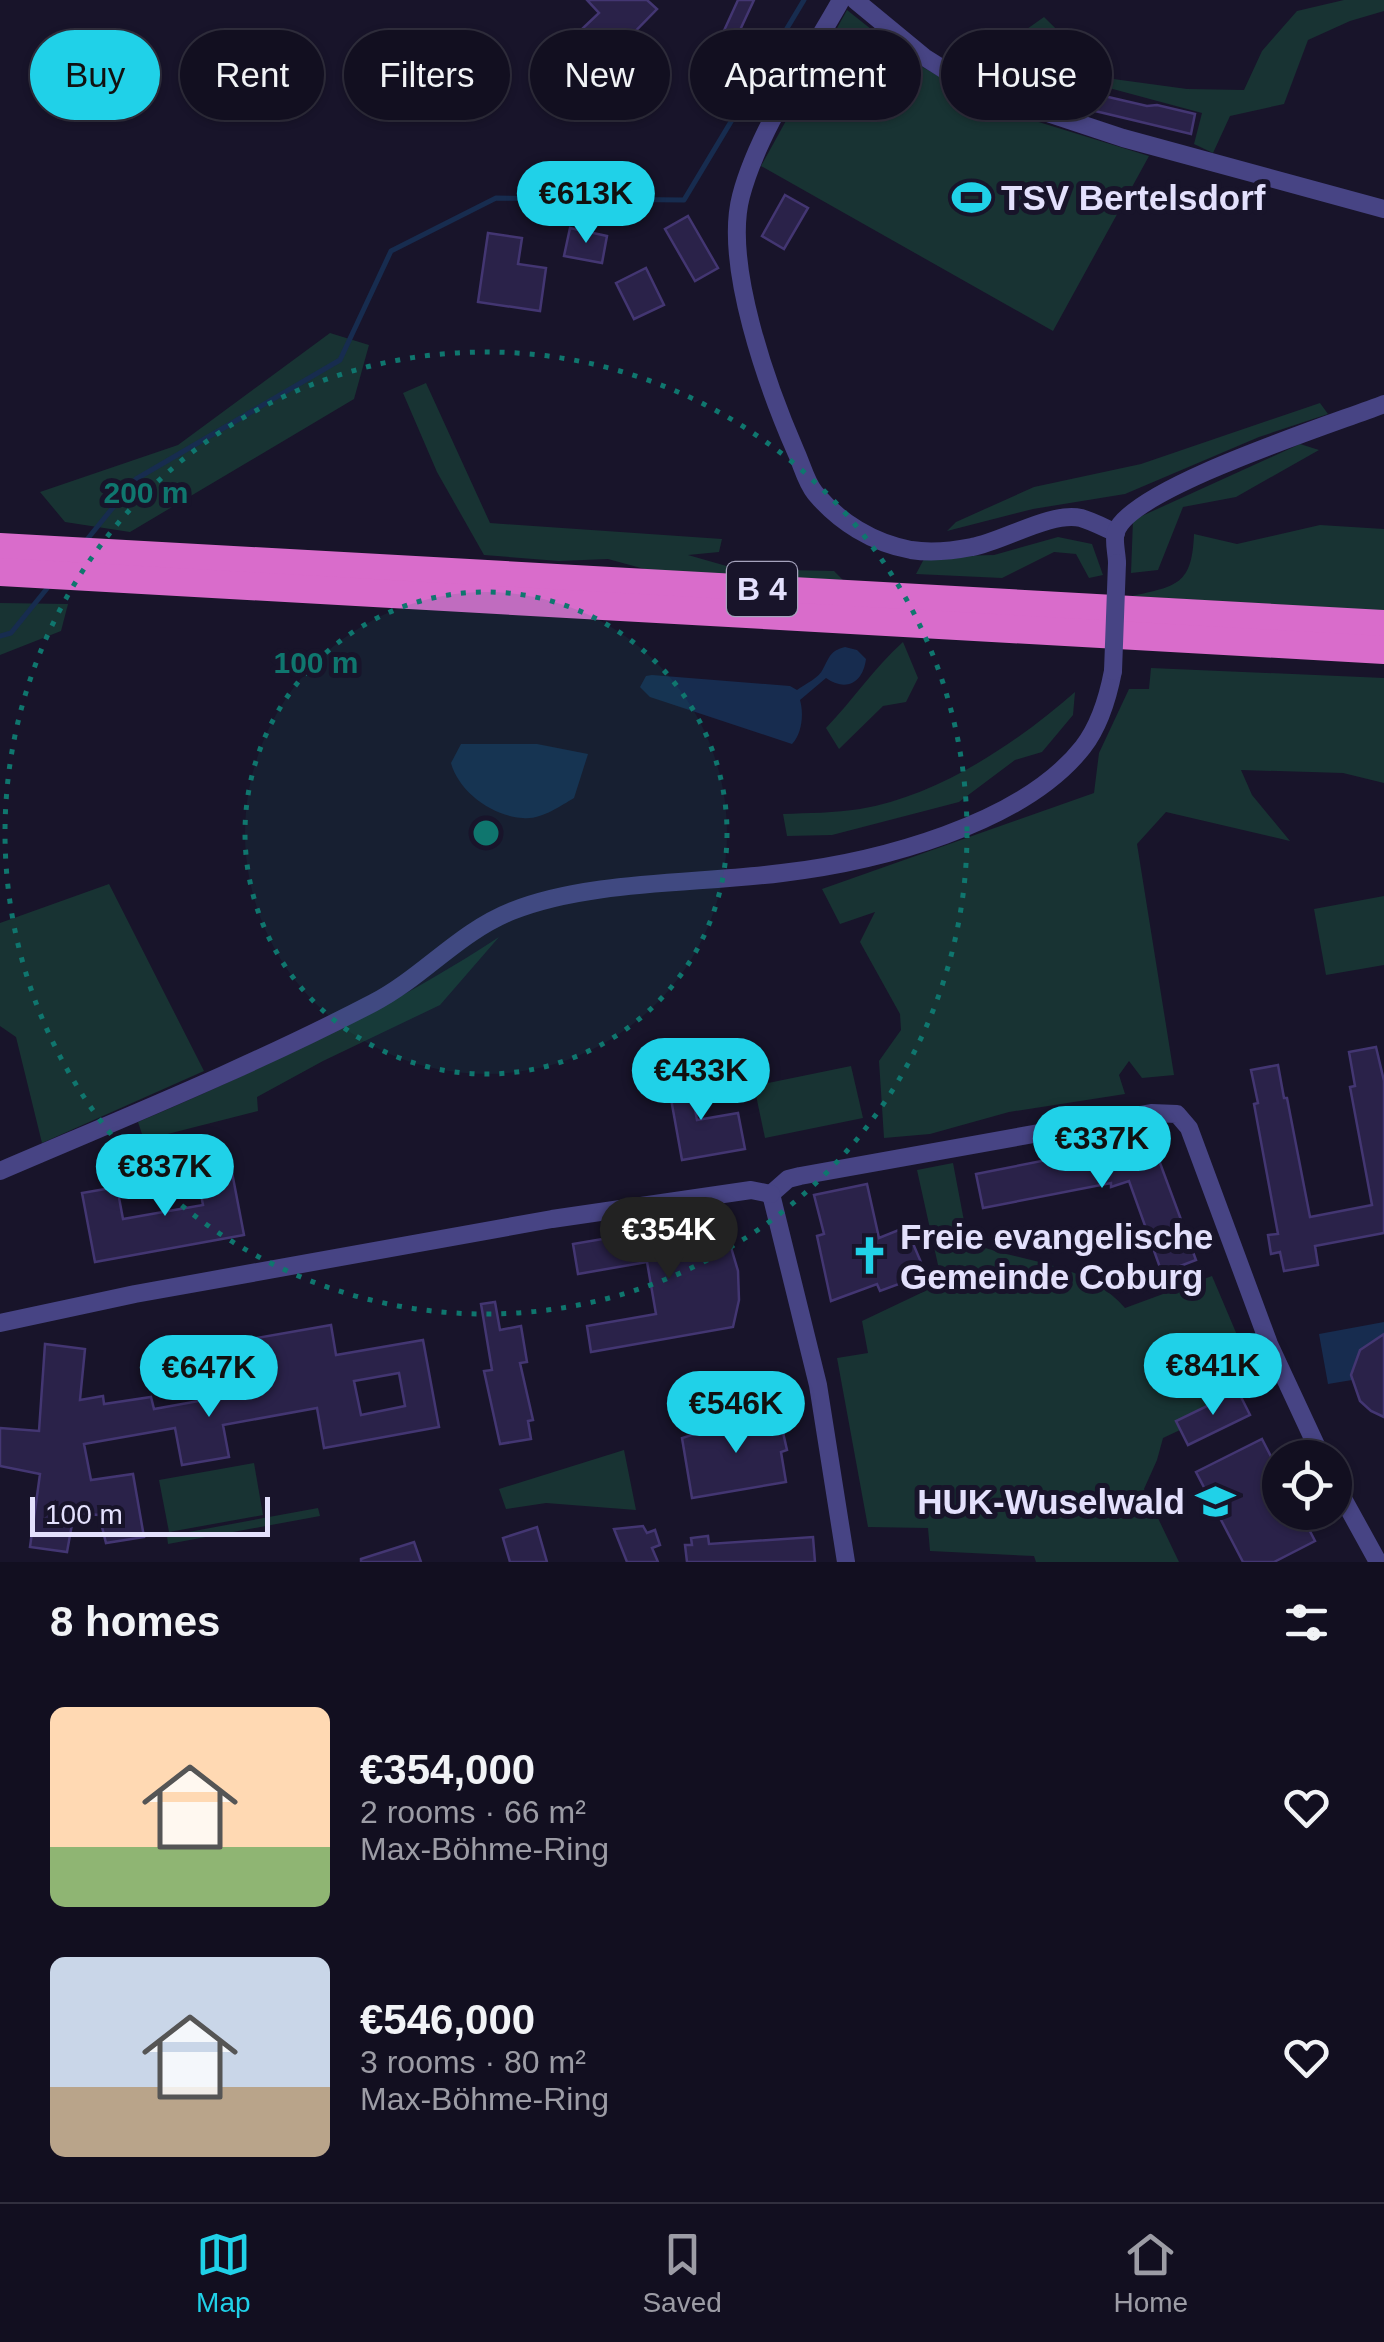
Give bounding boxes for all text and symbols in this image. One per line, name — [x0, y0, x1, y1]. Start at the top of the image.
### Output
chip: Buy — [30, 30, 160, 120]
chip: Rent — [180, 30, 324, 120]
chip: Filters — [344, 30, 510, 120]
chip: New — [530, 30, 670, 120]
chip: Apartment — [690, 30, 921, 120]
chip: House — [941, 30, 1112, 120]
pin: €613K — [516, 161, 656, 246]
text: €613K — [539, 175, 633, 211]
sports icon: TSV Bertelsdorf — [950, 176, 992, 218]
place label: TSV Bertelsdorf — [1001, 178, 1266, 217]
text: 200 m — [103, 476, 189, 509]
road number: B 4 — [727, 562, 797, 616]
text: 100 m — [273, 646, 359, 679]
centre of rings — [468, 815, 504, 851]
pin: €433K — [631, 1038, 771, 1123]
text: €433K — [654, 1052, 748, 1088]
pin: €337K — [1032, 1106, 1172, 1191]
text: €337K — [1055, 1120, 1149, 1156]
pin: €837K — [95, 1134, 235, 1219]
text: €837K — [118, 1148, 212, 1184]
pin: €354K — [599, 1197, 739, 1282]
text: €354K — [622, 1211, 716, 1247]
place label: Freie evangelische Gemeinde Coburg — [900, 1217, 1213, 1296]
church icon: Freie evangelische Gemeinde Coburg — [849, 1235, 891, 1277]
pin: €841K — [1143, 1333, 1283, 1418]
pin: €647K — [139, 1335, 279, 1420]
text: €841K — [1166, 1347, 1260, 1383]
text: €647K — [162, 1349, 256, 1385]
pin: €546K — [666, 1371, 806, 1456]
text: €546K — [689, 1385, 783, 1421]
map controls — [1262, 1440, 1352, 1530]
button: locate — [1262, 1440, 1352, 1530]
school or university icon: HUK-Wuselwald — [1194, 1480, 1236, 1522]
place label: HUK-Wuselwald — [917, 1482, 1185, 1521]
scale bar — [30, 1492, 270, 1536]
text: 100 m — [45, 1499, 123, 1530]
icon: filters — [1279, 1595, 1334, 1650]
text: 8 homes — [50, 1598, 220, 1645]
text: €354,000 — [360, 1746, 535, 1793]
icon: home — [130, 1747, 250, 1867]
icon: heart — [1279, 1780, 1334, 1835]
text: 2 rooms · 66 m² — [360, 1794, 586, 1830]
text: Max-Böhme-Ring — [360, 1831, 609, 1867]
text: €546,000 — [360, 1996, 535, 2043]
icon: home — [130, 1997, 250, 2117]
icon: heart — [1279, 2030, 1334, 2085]
text: 3 rooms · 80 m² — [360, 2044, 586, 2080]
text: Max-Böhme-Ring — [360, 2081, 609, 2117]
tab: Map — [196, 2227, 251, 2319]
tab: Saved — [642, 2227, 722, 2319]
tab: Home — [1113, 2227, 1188, 2319]

